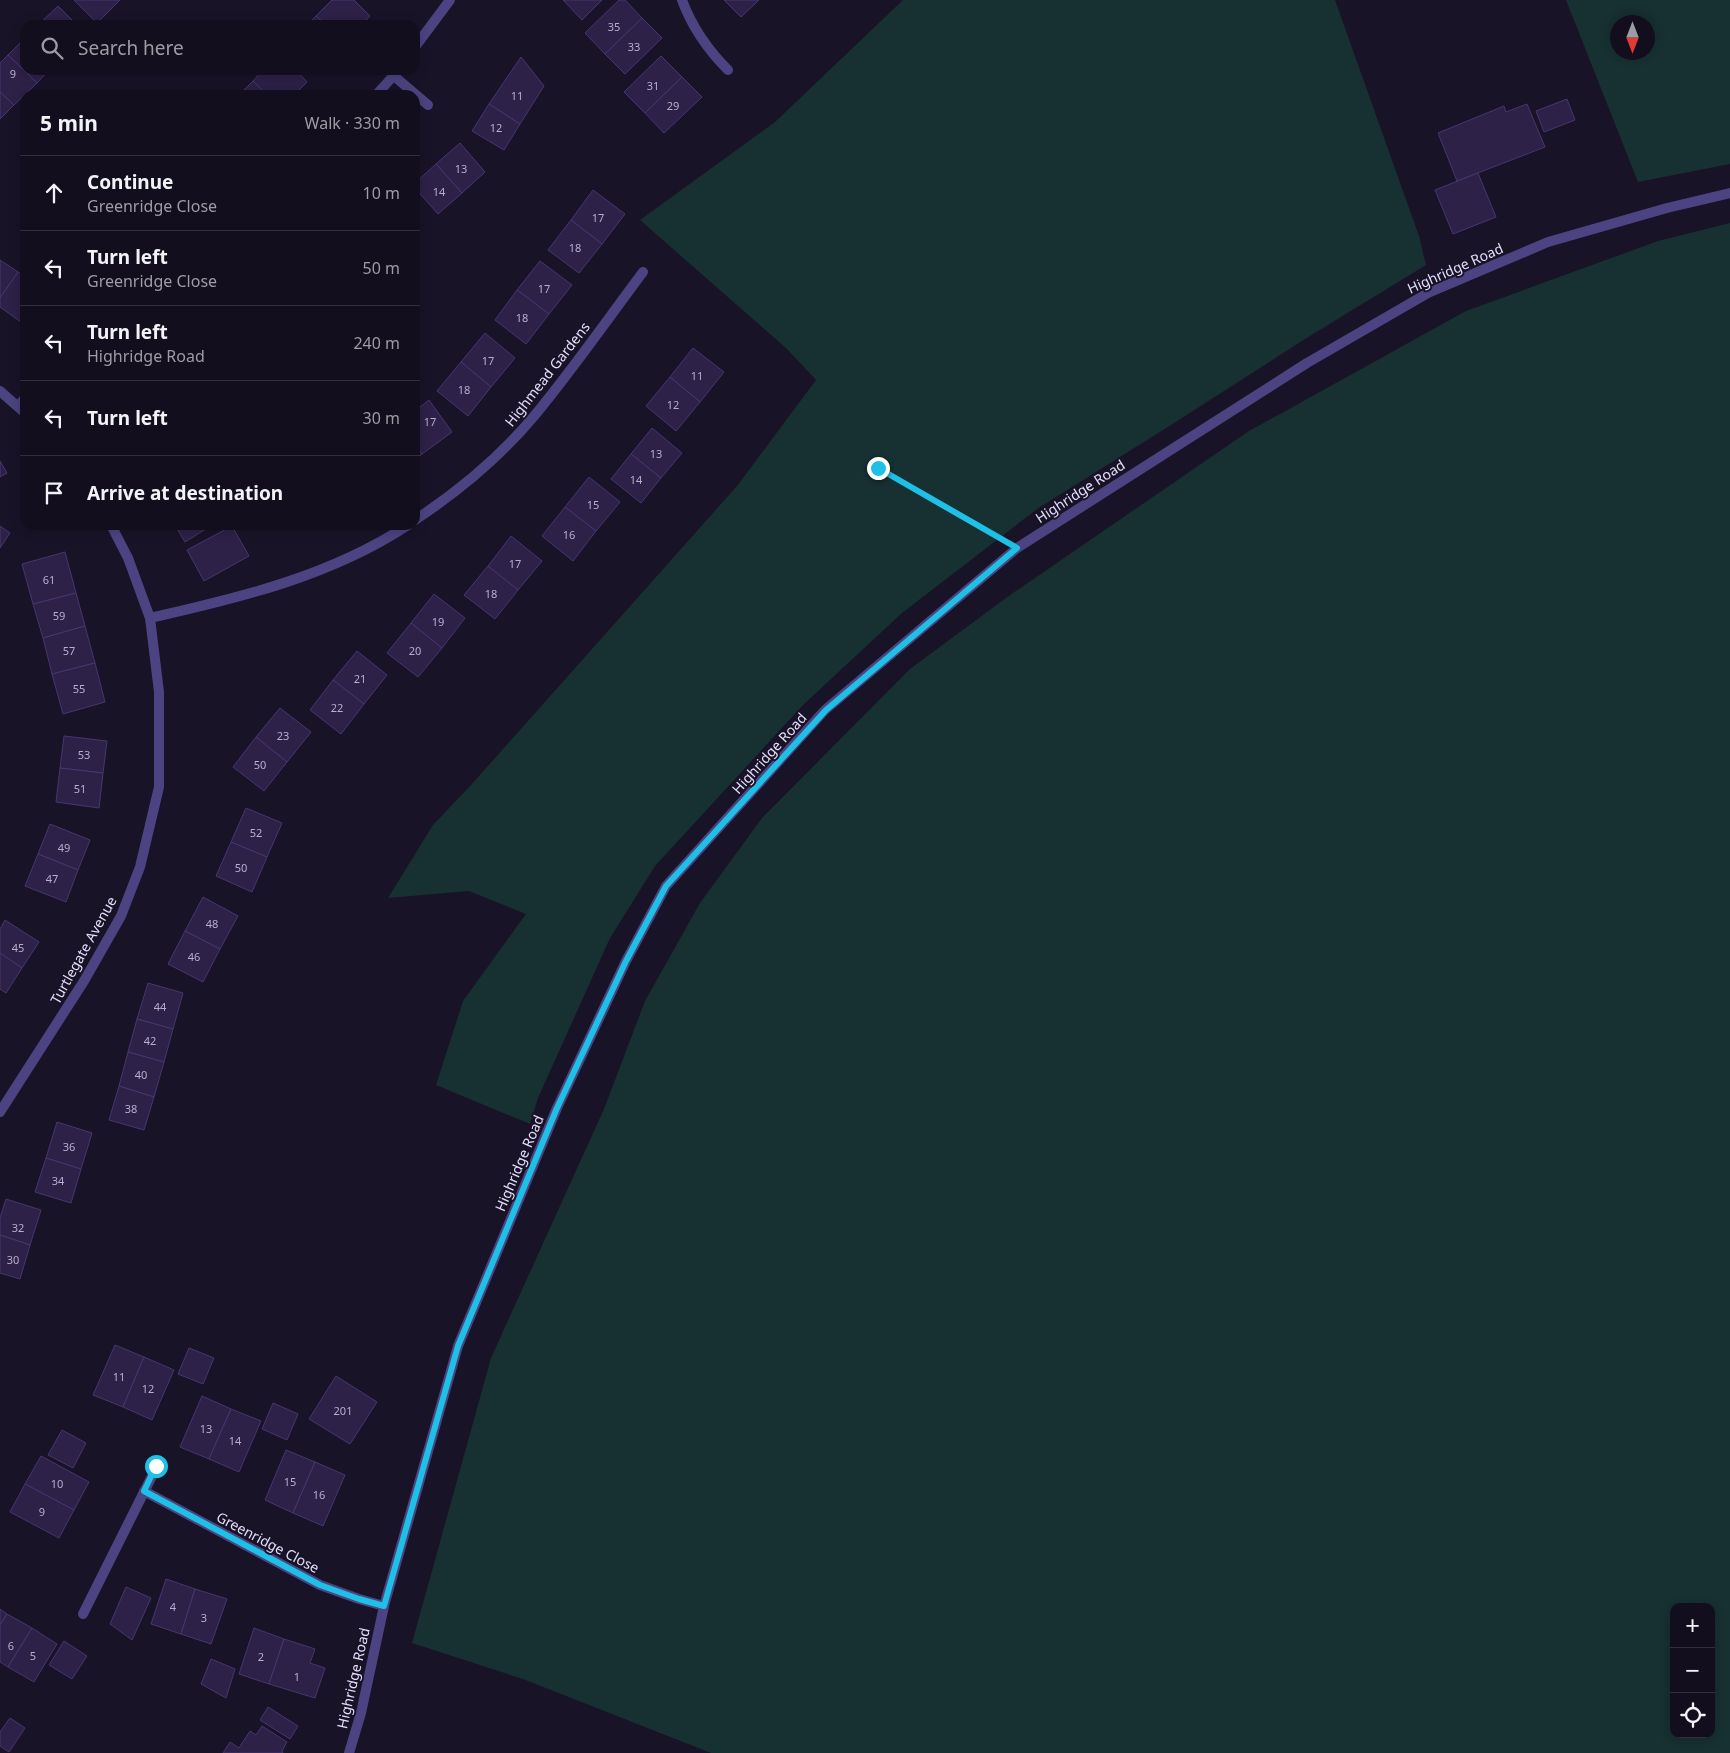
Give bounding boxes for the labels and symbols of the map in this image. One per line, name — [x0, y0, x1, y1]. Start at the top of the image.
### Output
north arrow — [1610, 15, 1655, 60]
house number: 35 — [608, 19, 620, 34]
house number: 33 — [628, 39, 640, 54]
house number: 9 — [10, 66, 16, 81]
house number: 31 — [647, 78, 659, 93]
house number: 11 — [511, 88, 523, 103]
house number: 29 — [667, 98, 679, 113]
house number: 12 — [490, 120, 502, 135]
house number: 13 — [455, 161, 467, 176]
house number: 14 — [433, 184, 446, 199]
house number: 17 — [592, 210, 604, 225]
street label: Highridge Road — [1404, 238, 1506, 298]
house number: 18 — [569, 240, 581, 255]
house number: 17 — [538, 281, 550, 296]
house number: 18 — [516, 310, 528, 325]
street label: Highmead Gardens — [500, 318, 594, 430]
house number: 17 — [482, 353, 494, 368]
house number: 11 — [691, 368, 703, 383]
house number: 18 — [458, 382, 470, 397]
house number: 12 — [667, 397, 679, 412]
house number: 17 — [424, 414, 436, 429]
house number: 13 — [650, 446, 662, 461]
street label: Highridge Road — [1032, 455, 1128, 527]
route end — [867, 457, 890, 480]
house number: 14 — [630, 472, 643, 487]
house number: 15 — [587, 497, 599, 512]
house number: 16 — [563, 527, 575, 542]
house number: 17 — [509, 556, 521, 571]
house number: 61 — [43, 572, 55, 587]
house number: 18 — [485, 586, 497, 601]
house number: 59 — [53, 608, 65, 623]
house number: 19 — [432, 614, 444, 629]
house number: 57 — [63, 643, 75, 658]
house number: 20 — [409, 643, 421, 658]
house number: 21 — [354, 671, 366, 686]
house number: 55 — [73, 681, 85, 696]
house number: 22 — [331, 700, 343, 715]
street label: Highridge Road — [727, 708, 811, 798]
house number: 23 — [277, 728, 289, 743]
house number: 53 — [78, 747, 90, 762]
house number: 50 — [254, 757, 266, 772]
house number: 51 — [74, 781, 86, 796]
house number: 52 — [250, 825, 262, 840]
house number: 49 — [58, 840, 70, 855]
house number: 50 — [235, 860, 247, 875]
house number: 47 — [46, 871, 58, 886]
street label: Turtlegate Avenue — [46, 893, 121, 1007]
house number: 48 — [206, 916, 218, 931]
house number: 45 — [12, 940, 24, 955]
house number: 46 — [188, 949, 200, 964]
house number: 44 — [154, 999, 167, 1014]
house number: 42 — [144, 1033, 156, 1048]
house number: 40 — [135, 1067, 147, 1082]
house number: 38 — [125, 1101, 137, 1116]
street label: Highridge Road — [490, 1112, 548, 1214]
house number: 36 — [63, 1139, 75, 1154]
house number: 34 — [52, 1173, 65, 1188]
house number: 32 — [12, 1220, 24, 1235]
house number: 30 — [7, 1252, 19, 1267]
house number: 11 — [113, 1369, 125, 1384]
house number: 12 — [142, 1381, 154, 1396]
house number: 201 — [334, 1403, 352, 1418]
house number: 13 — [200, 1421, 212, 1436]
house number: 14 — [229, 1433, 242, 1448]
route start — [145, 1455, 168, 1478]
house number: 15 — [284, 1474, 296, 1489]
house number: 10 — [51, 1476, 63, 1491]
house number: 16 — [313, 1487, 325, 1502]
house number: 9 — [39, 1504, 45, 1519]
street label: Greenridge Close — [213, 1507, 323, 1577]
house number: 4 — [170, 1599, 177, 1614]
house number: 3 — [201, 1610, 207, 1625]
street label: Highridge Road — [332, 1626, 374, 1730]
house number: 6 — [8, 1638, 14, 1653]
house number: 5 — [30, 1648, 36, 1663]
house number: 2 — [258, 1649, 264, 1664]
house number: 1 — [294, 1669, 300, 1684]

